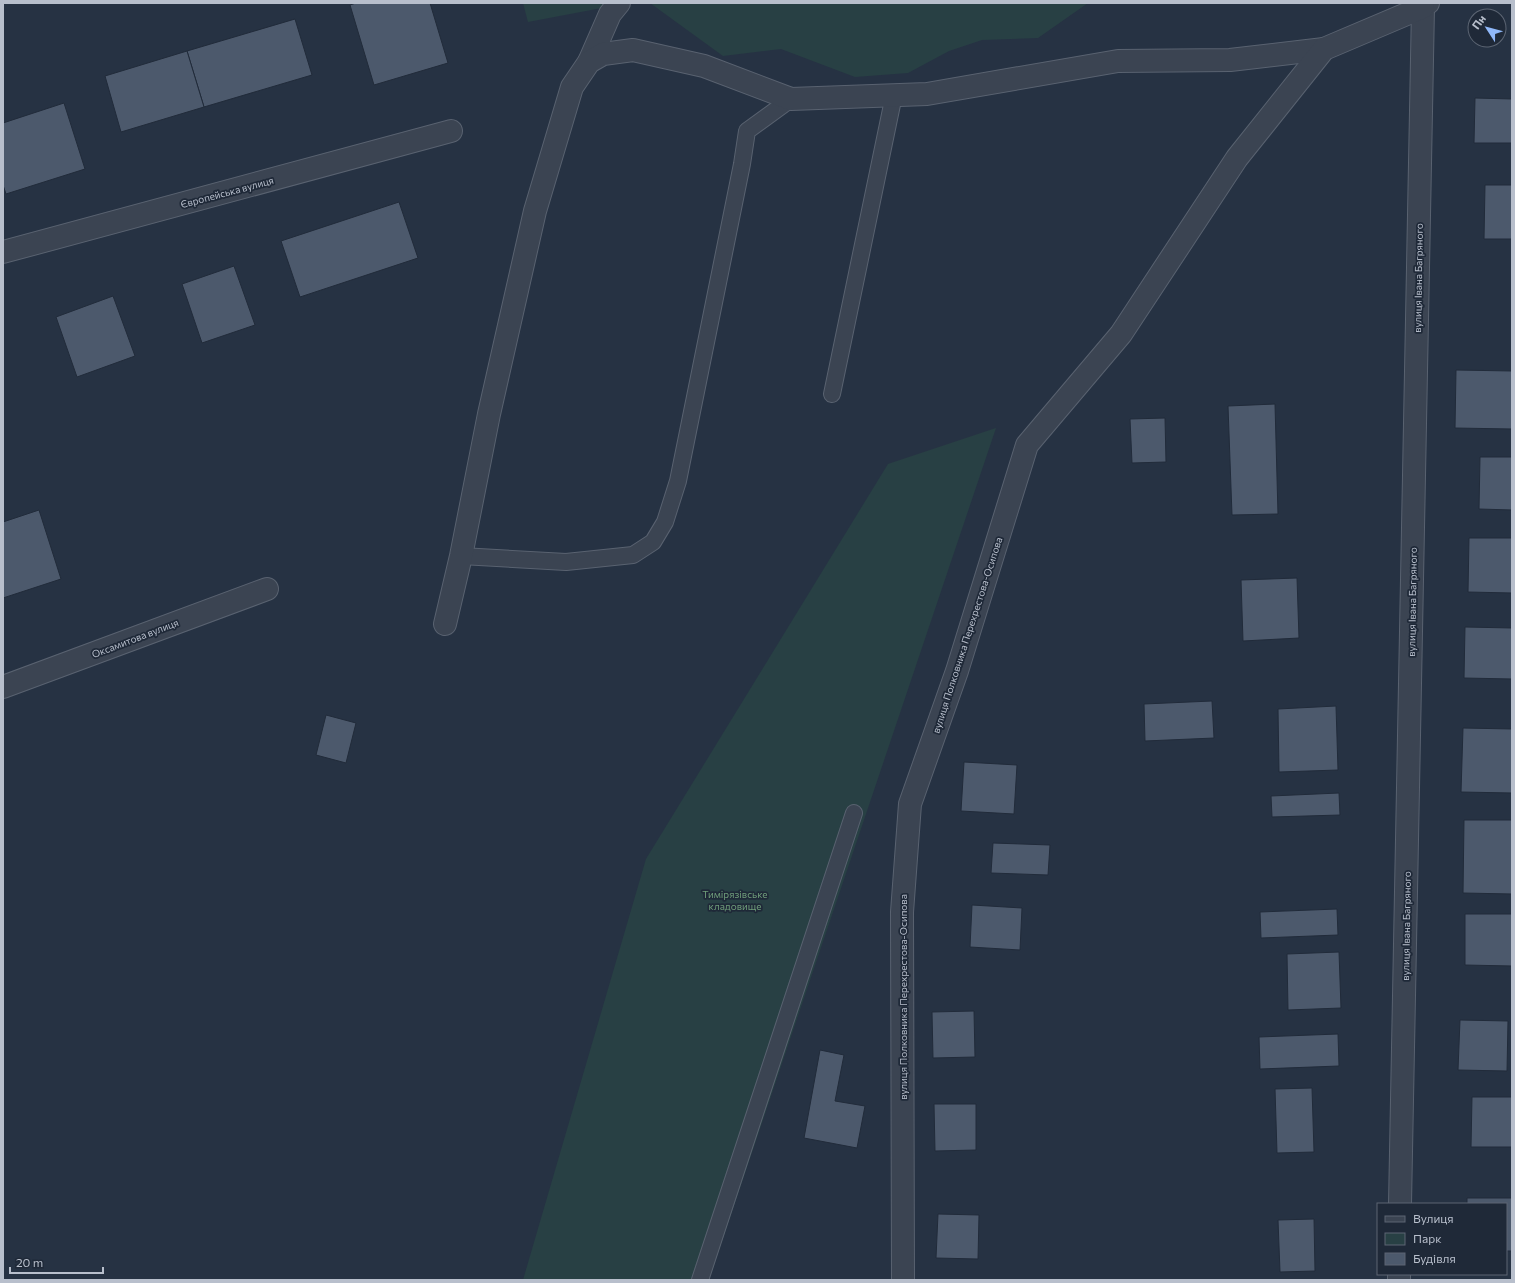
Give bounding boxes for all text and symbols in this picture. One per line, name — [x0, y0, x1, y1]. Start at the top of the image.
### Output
north arrow — [1467, 8, 1507, 48]
text: Пн — [1469, 12, 1488, 32]
street label: Європейська вулиця — [179, 174, 275, 210]
street label: вулиця Івана Багряного — [1411, 223, 1425, 333]
street label: вулиця Полковника Перехрестова-Осипова — [930, 535, 1004, 735]
street label: вулиця Івана Багряного — [1405, 547, 1419, 657]
street label: Оксамитова вулиця — [90, 616, 180, 660]
street label: вулиця Івана Багряного — [1399, 871, 1413, 981]
park label: Тимірязівське кладовище — [702, 888, 768, 912]
street label: вулиця Полковника Перехрестова-Осипова — [897, 894, 909, 1100]
legend — [1377, 1203, 1507, 1275]
text: Вулиця — [1413, 1211, 1454, 1225]
text: Парк — [1413, 1231, 1442, 1245]
scale bar — [10, 1249, 103, 1275]
text: Будівля — [1413, 1251, 1456, 1265]
text: 20 m — [16, 1255, 43, 1269]

